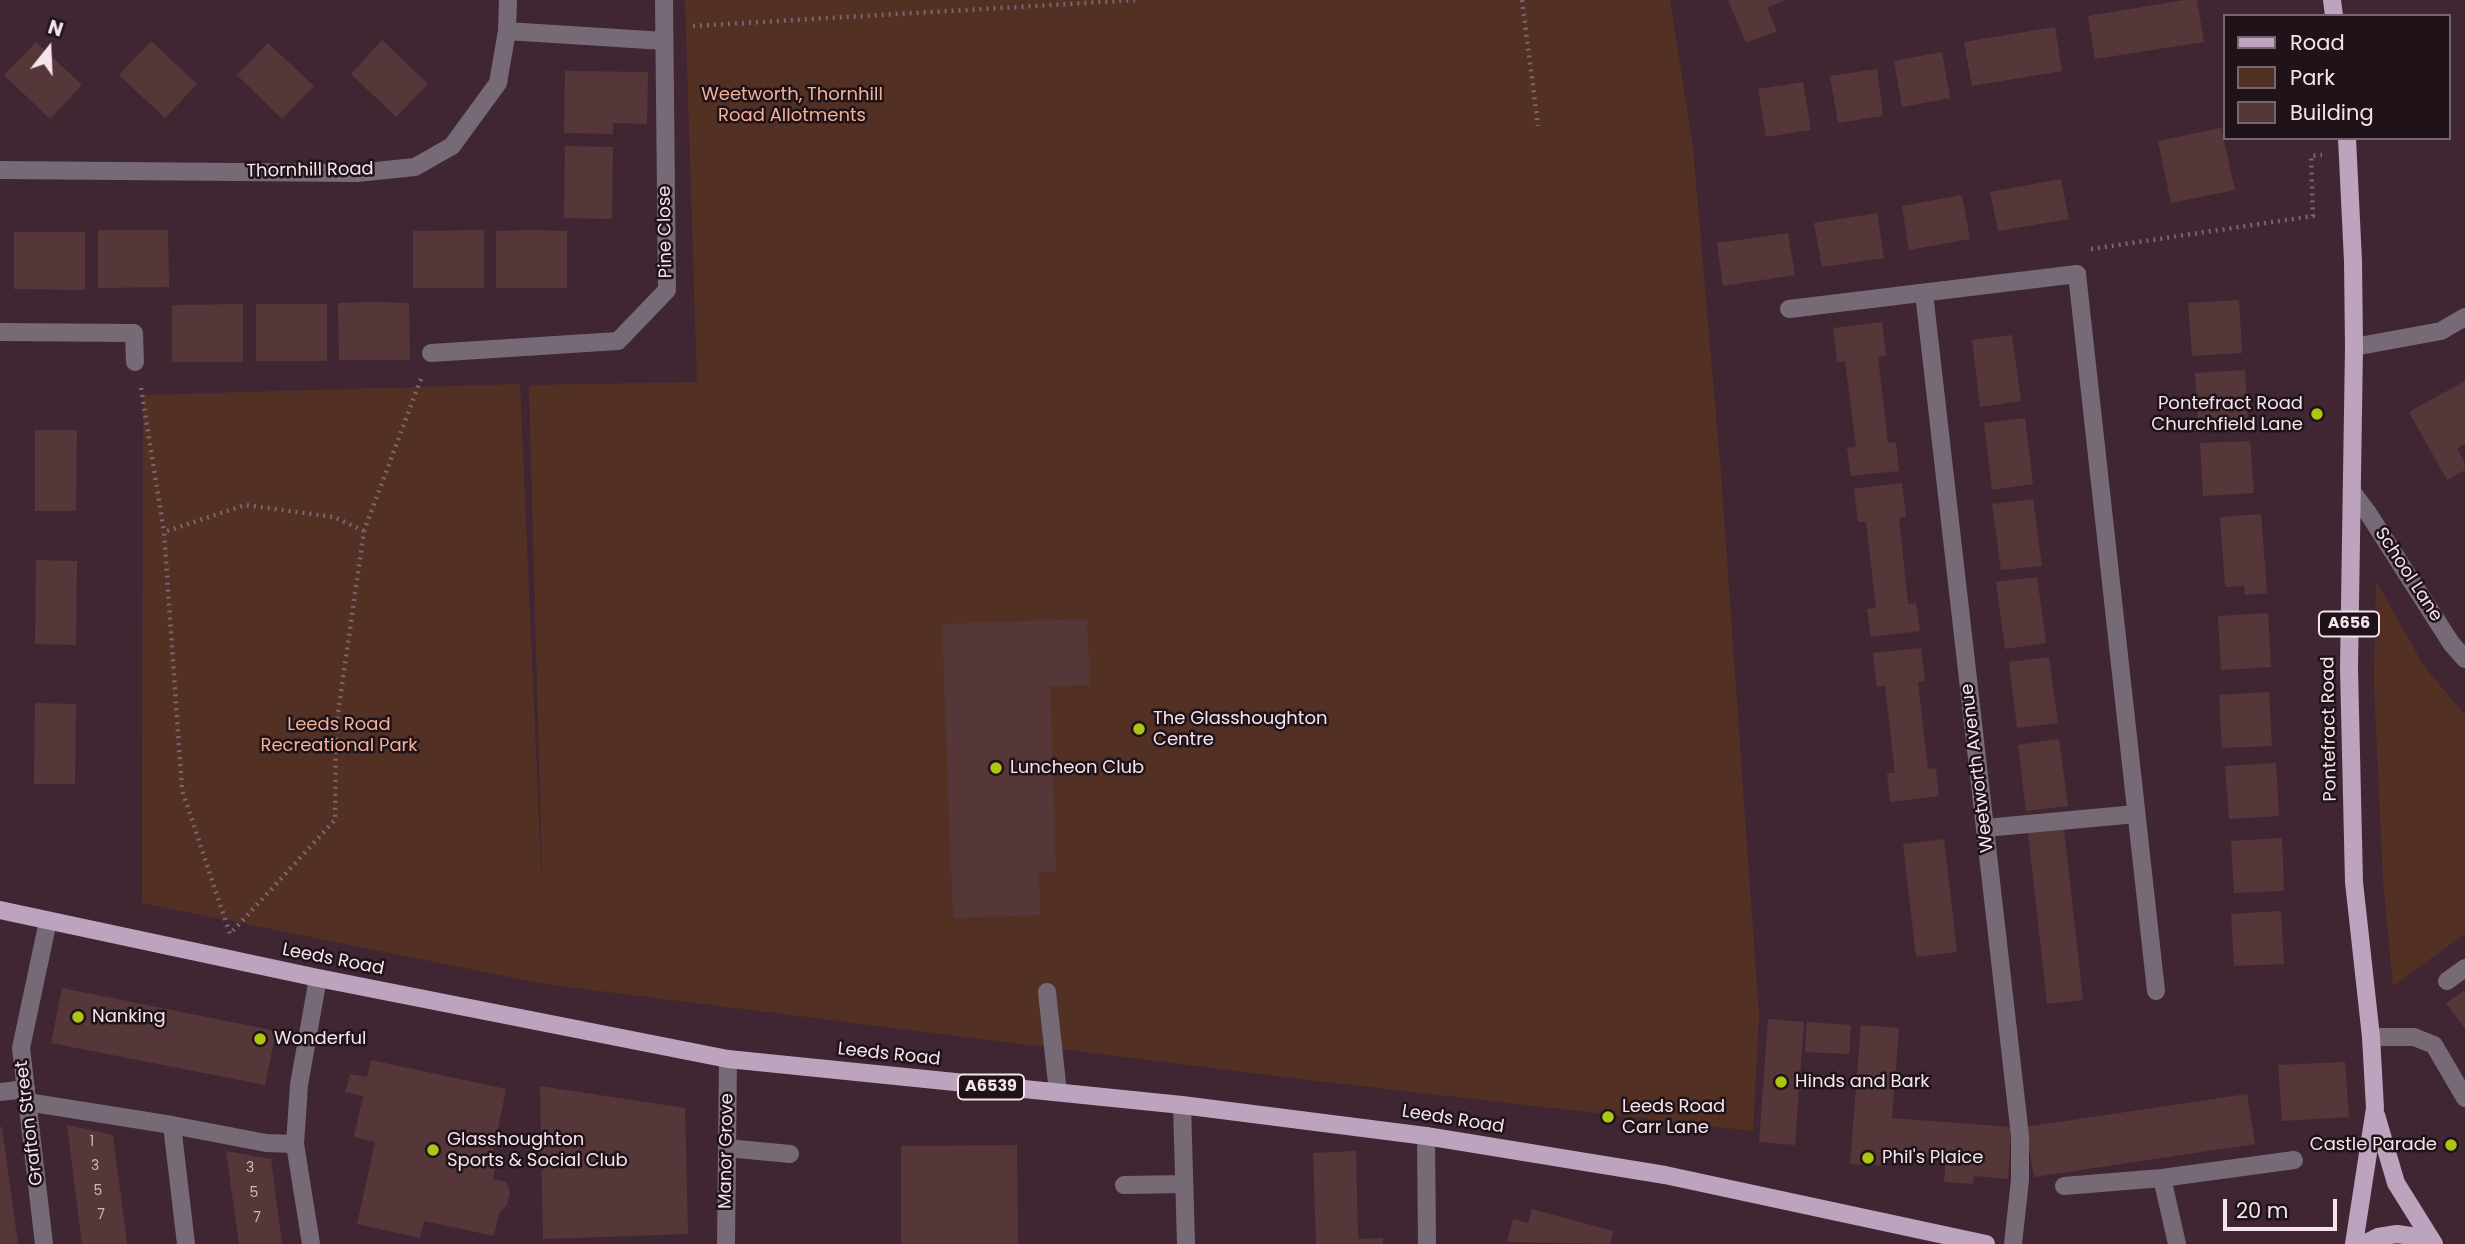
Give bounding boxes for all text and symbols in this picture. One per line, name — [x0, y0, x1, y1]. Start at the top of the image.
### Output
north arrow — [14, 14, 84, 84]
text: N — [45, 14, 67, 44]
legend — [2224, 14, 2451, 140]
text: Road — [2290, 28, 2345, 57]
text: Park — [2290, 63, 2335, 92]
park label: Weetworth, Thornhill Road Allotments — [701, 84, 883, 126]
text: Building — [2290, 98, 2374, 127]
street label: Thornhill Road — [246, 159, 374, 183]
street label: Pine Close — [654, 185, 678, 279]
place label: Pontefract Road Churchfield Lane — [2151, 393, 2303, 436]
marker: Pontefract Road Churchfield Lane — [2309, 406, 2325, 422]
street label: School Lane — [2370, 524, 2446, 626]
road number: A656 — [2319, 611, 2379, 636]
street label: Pontefract Road — [2318, 656, 2342, 802]
street label: Weetworth Avenue — [1957, 682, 1999, 854]
place label: The Glasshoughton Centre — [1153, 708, 1327, 750]
park label: Leeds Road Recreational Park — [260, 714, 418, 756]
marker: The Glasshoughton Centre — [1131, 721, 1147, 737]
place label: Luncheon Club — [1010, 757, 1144, 779]
marker: Luncheon Club — [988, 760, 1004, 776]
street label: Leeds Road — [280, 940, 386, 980]
place label: Nanking — [92, 1006, 166, 1028]
marker: Nanking — [70, 1009, 86, 1025]
place label: Wonderful — [274, 1028, 367, 1050]
marker: Wonderful — [252, 1031, 268, 1047]
street label: Leeds Road — [837, 1039, 941, 1071]
street label: Grafton Street — [12, 1059, 48, 1187]
place label: Hinds and Bark — [1795, 1071, 1930, 1093]
road number: A6539 — [958, 1074, 1024, 1100]
marker: Hinds and Bark — [1773, 1074, 1789, 1090]
street label: Manor Grove — [715, 1093, 739, 1209]
place label: Leeds Road Carr Lane — [1622, 1096, 1725, 1138]
street label: Leeds Road — [1400, 1101, 1506, 1139]
marker: Leeds Road Carr Lane — [1600, 1109, 1616, 1125]
place label: Glasshoughton Sports & Social Club — [447, 1129, 628, 1172]
house number: 1 — [90, 1134, 94, 1150]
place label: Castle Parade — [2310, 1134, 2437, 1156]
marker: Castle Parade — [2443, 1137, 2459, 1153]
marker: Glasshoughton Sports & Social Club — [425, 1142, 441, 1158]
place label: Phil's Plaice — [1882, 1147, 1983, 1169]
marker: Phil's Plaice — [1860, 1150, 1876, 1166]
house number: 3 — [91, 1158, 99, 1174]
house number: 3 — [246, 1160, 254, 1176]
house number: 5 — [94, 1183, 102, 1199]
scale bar — [2227, 1184, 2341, 1228]
house number: 5 — [250, 1185, 258, 1201]
text: 20 m — [2236, 1196, 2289, 1225]
house number: 7 — [97, 1207, 105, 1223]
house number: 7 — [253, 1210, 261, 1226]

